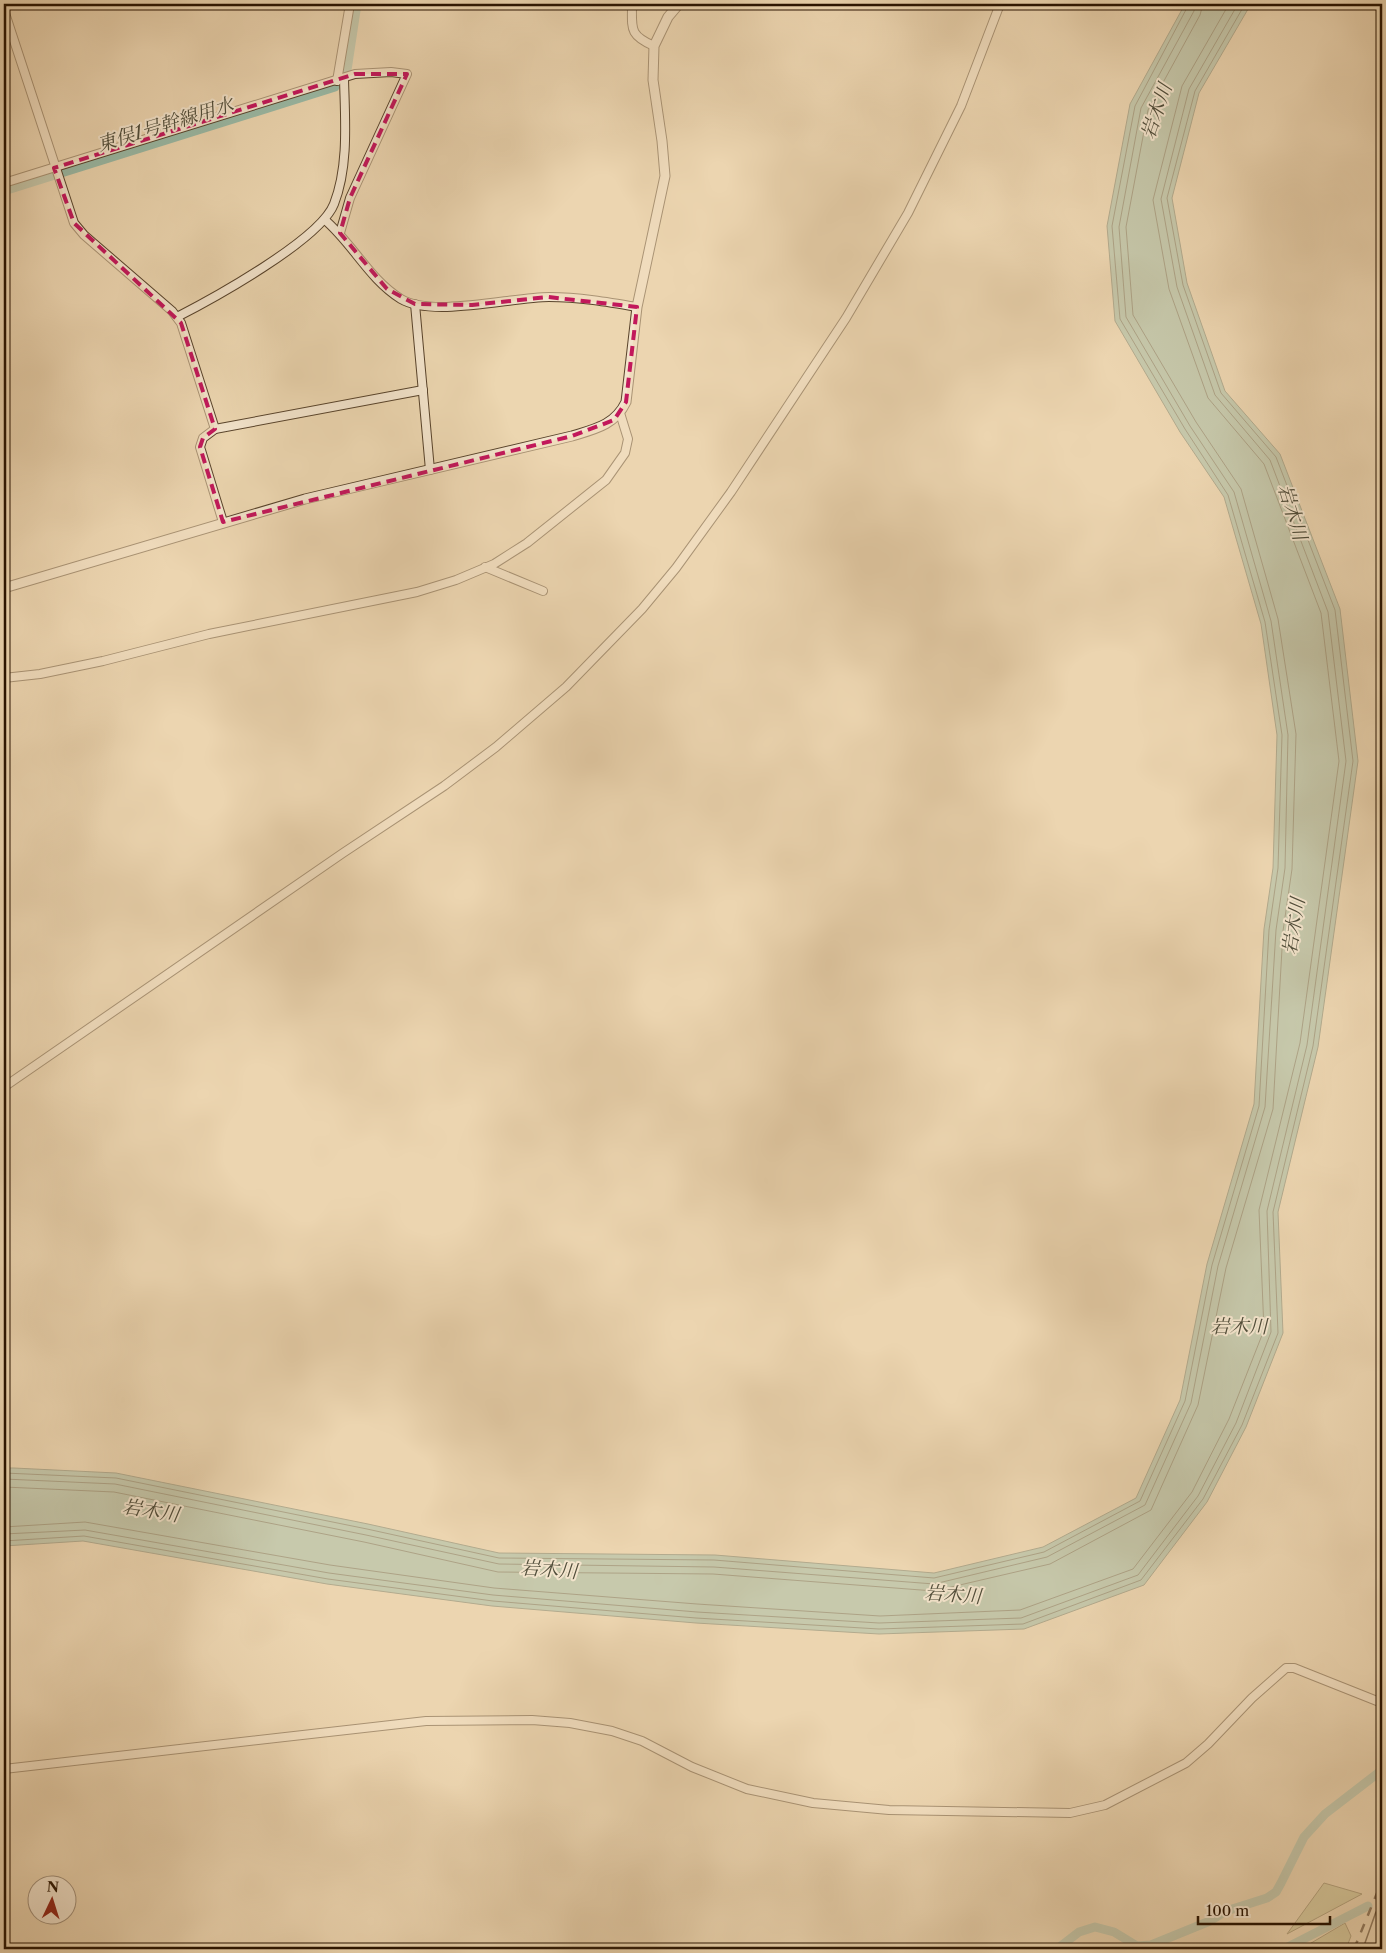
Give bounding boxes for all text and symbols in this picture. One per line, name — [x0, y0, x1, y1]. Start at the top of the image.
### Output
water label: 岩木川 — [1136, 79, 1177, 142]
water label: 東俣1号幹線用水 — [94, 92, 238, 156]
water label: 岩木川 — [1273, 482, 1312, 545]
water label: 岩木川 — [1278, 894, 1310, 956]
water label: 岩木川 — [1210, 1315, 1269, 1338]
water label: 岩木川 — [121, 1495, 183, 1527]
water label: 岩木川 — [520, 1556, 580, 1583]
water label: 岩木川 — [924, 1581, 984, 1608]
north arrow — [28, 1876, 78, 1926]
text: N — [46, 1878, 60, 1896]
scale bar — [1198, 1893, 1331, 1925]
text: 100 m — [1206, 1901, 1249, 1920]

